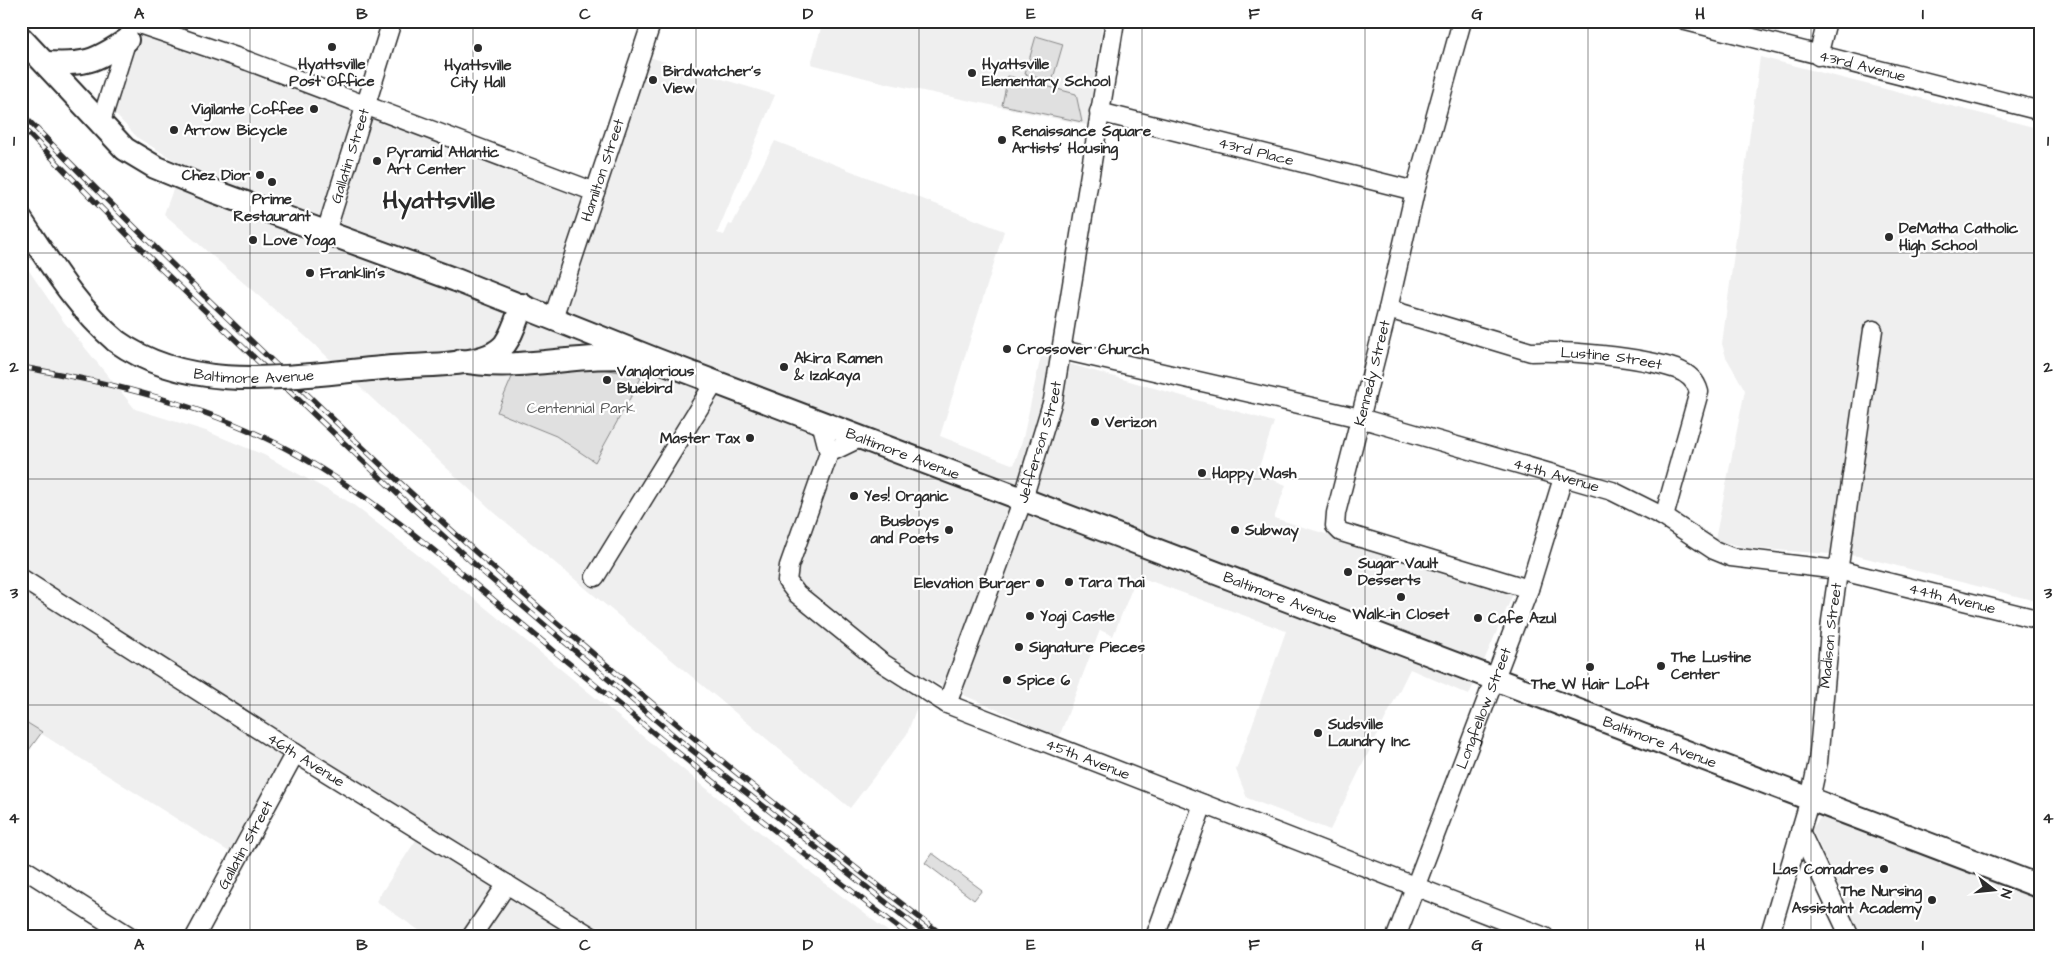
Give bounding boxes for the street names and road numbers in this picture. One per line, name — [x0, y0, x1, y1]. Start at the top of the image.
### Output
street label: 43rd Avenue — [1817, 45, 1908, 87]
street label: Gallatin Street — [326, 106, 375, 206]
street label: Hamilton Street — [576, 116, 630, 224]
street label: 43rd Place — [1216, 132, 1296, 171]
street label: Kennedy Street — [1349, 318, 1397, 429]
street label: Lustine Street — [1560, 342, 1664, 375]
street label: Baltimore Avenue — [192, 363, 315, 389]
street label: Jefferson Street — [1012, 380, 1067, 506]
street label: Baltimore Avenue — [843, 423, 963, 485]
street label: 44th Avenue — [1511, 453, 1602, 498]
street label: Baltimore Avenue — [1220, 567, 1340, 629]
street label: 44th Avenue — [1907, 578, 1998, 619]
street label: Madison Street — [1815, 581, 1847, 689]
street label: Longfellow Street — [1451, 644, 1517, 772]
street label: Baltimore Avenue — [1600, 711, 1720, 774]
street label: 46th Avenue — [263, 728, 349, 792]
street label: 45th Avenue — [1042, 733, 1133, 785]
street label: Gallatin Street — [213, 797, 278, 893]

